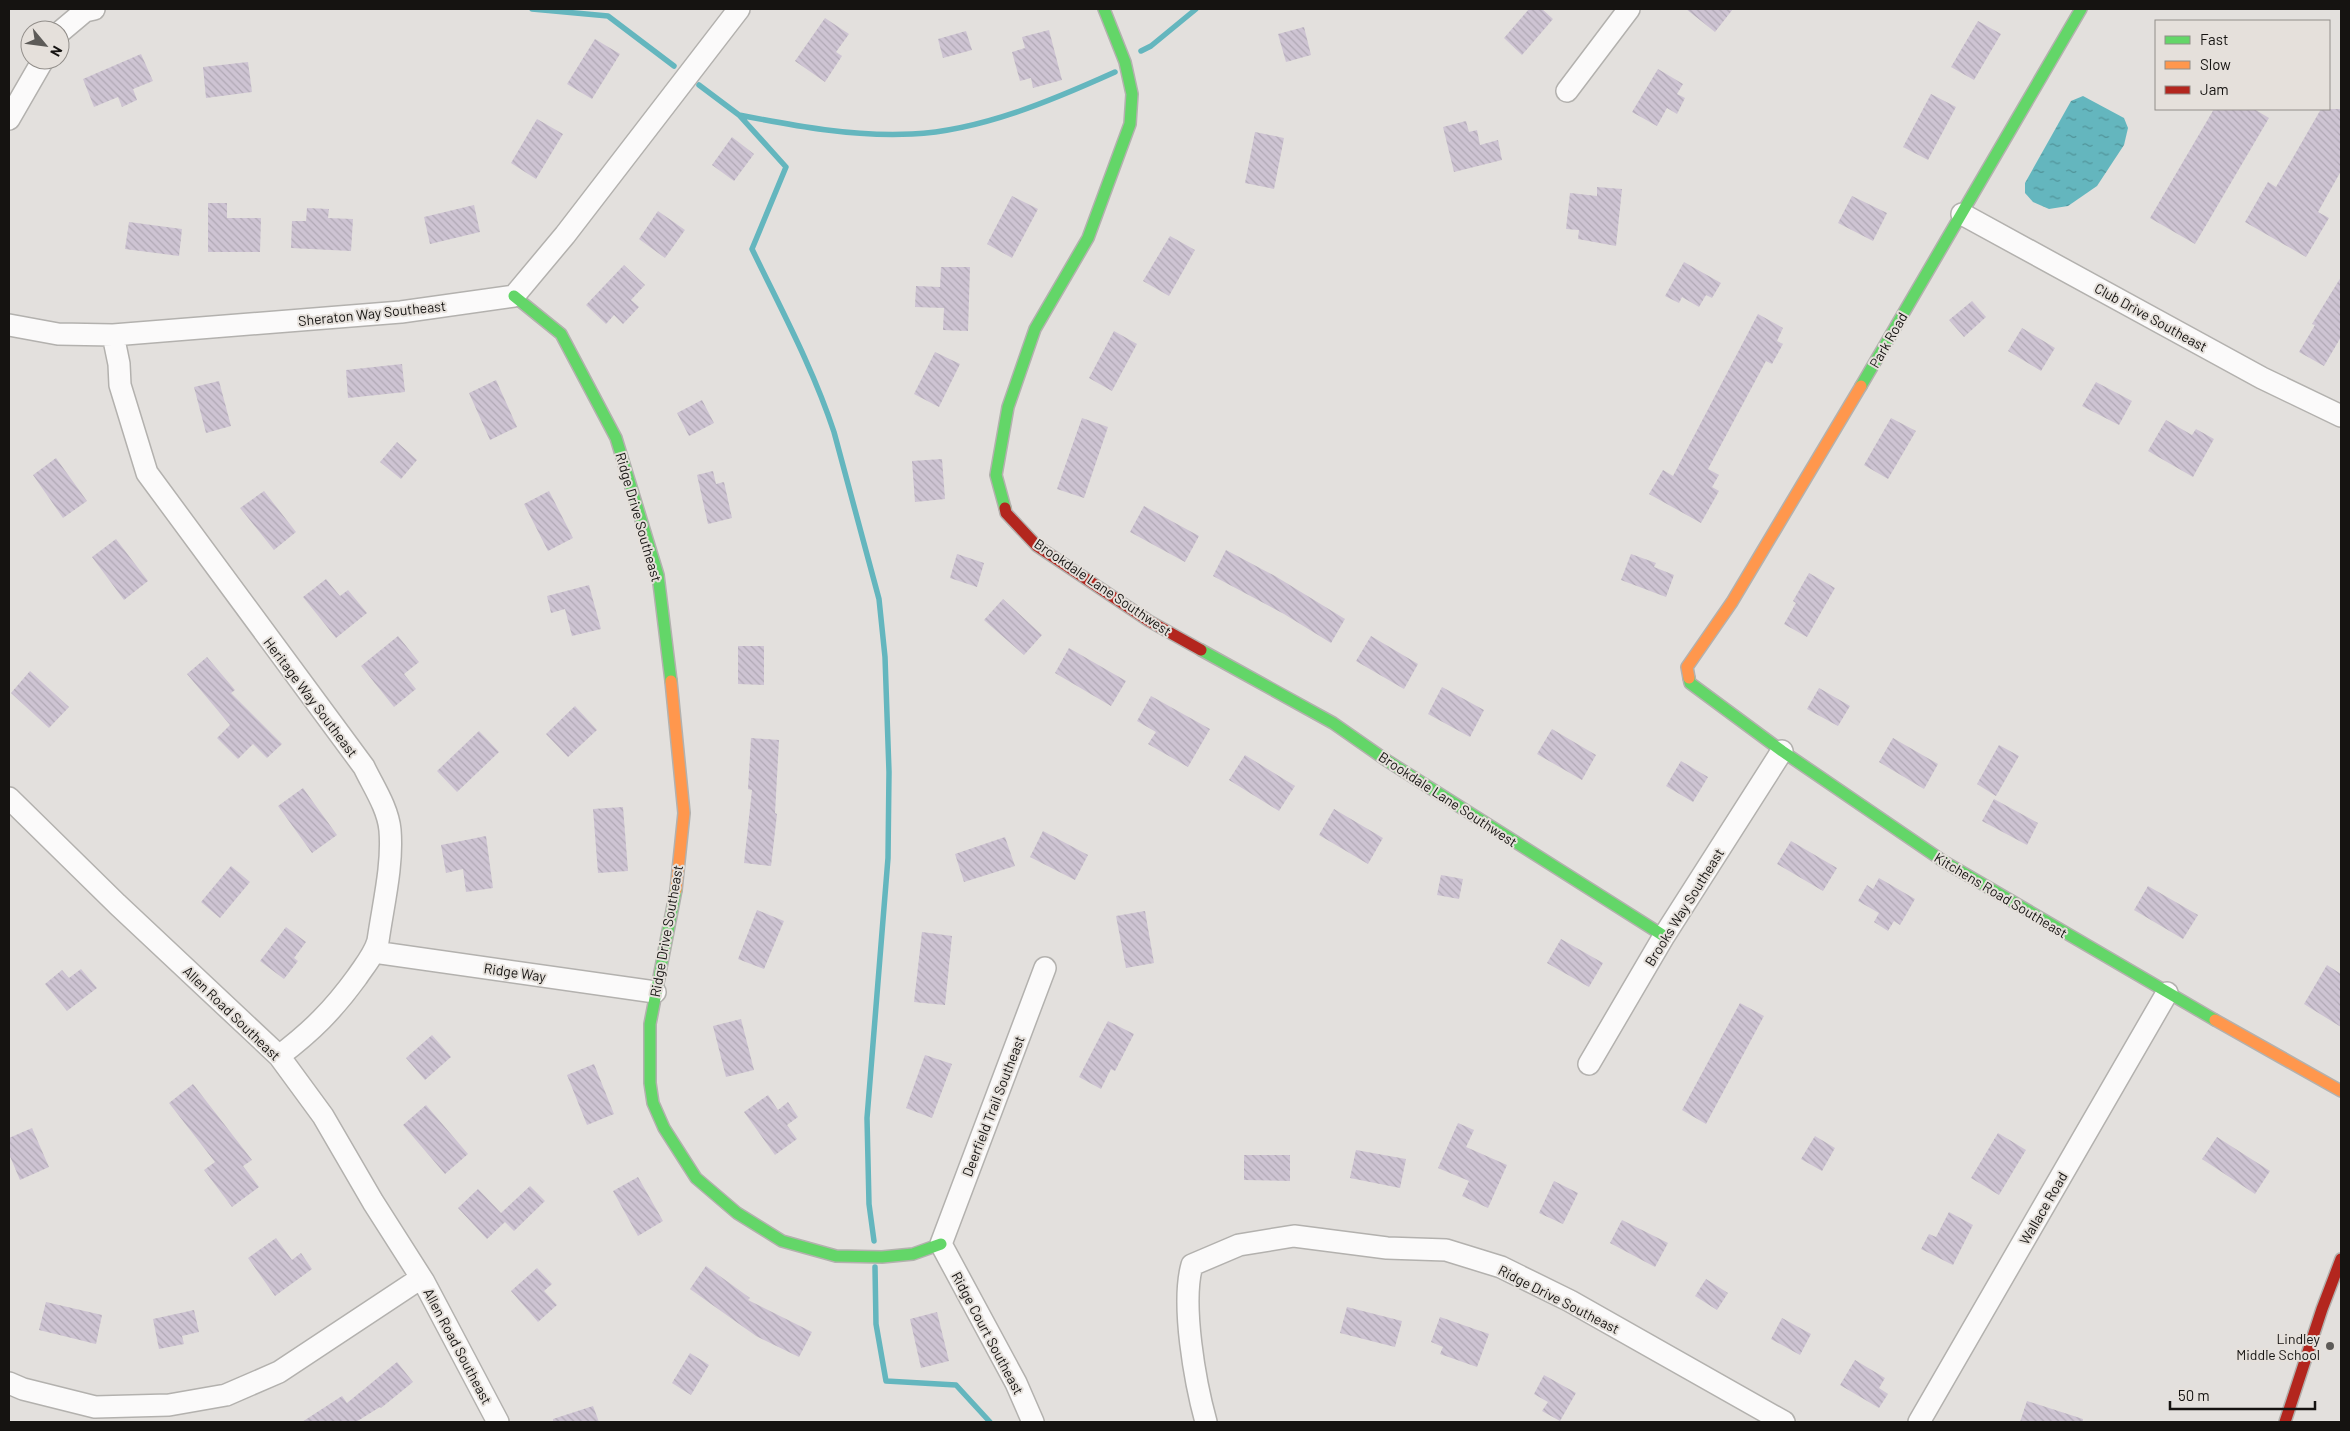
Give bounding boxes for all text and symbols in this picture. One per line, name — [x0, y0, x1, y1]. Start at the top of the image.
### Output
north arrow — [20, 20, 70, 70]
legend — [2155, 20, 2330, 110]
text: Fast — [2200, 30, 2228, 48]
text: N — [47, 43, 66, 60]
text: Slow — [2200, 55, 2231, 73]
text: Jam — [2200, 80, 2229, 98]
street label: Club Drive Southeast — [2092, 279, 2210, 355]
street label: Sheraton Way Southeast — [297, 297, 447, 329]
street label: Park Road — [1865, 309, 1911, 371]
street label: Ridge Drive Southeast — [612, 450, 666, 584]
street label: Brookdale Lane Southwest — [1031, 535, 1175, 639]
street label: Heritage Way Southeast — [260, 634, 362, 760]
street label: Brookdale Lane Southwest — [1376, 748, 1520, 850]
street label: Brooks Way Southeast — [1641, 845, 1727, 969]
street label: Kitchens Road Southeast — [1931, 849, 2071, 941]
street label: Ridge Drive Southeast — [646, 864, 686, 998]
street label: Ridge Way — [483, 959, 548, 985]
street label: Allen Road Southeast — [180, 962, 284, 1064]
street label: Deerfield Trail Southeast — [958, 1033, 1028, 1179]
street label: Wallace Road — [2015, 1169, 2071, 1247]
street label: Ridge Drive Southeast — [1496, 1261, 1622, 1337]
street label: Ridge Court Southeast — [948, 1269, 1028, 1397]
street label: Allen Road Southeast — [420, 1285, 496, 1407]
place label: Lindley Middle School — [2236, 1330, 2321, 1363]
marker: Lindley Middle School — [2324, 1340, 2336, 1352]
scale bar — [2170, 1378, 2315, 1410]
text: 50 m — [2178, 1386, 2210, 1404]

